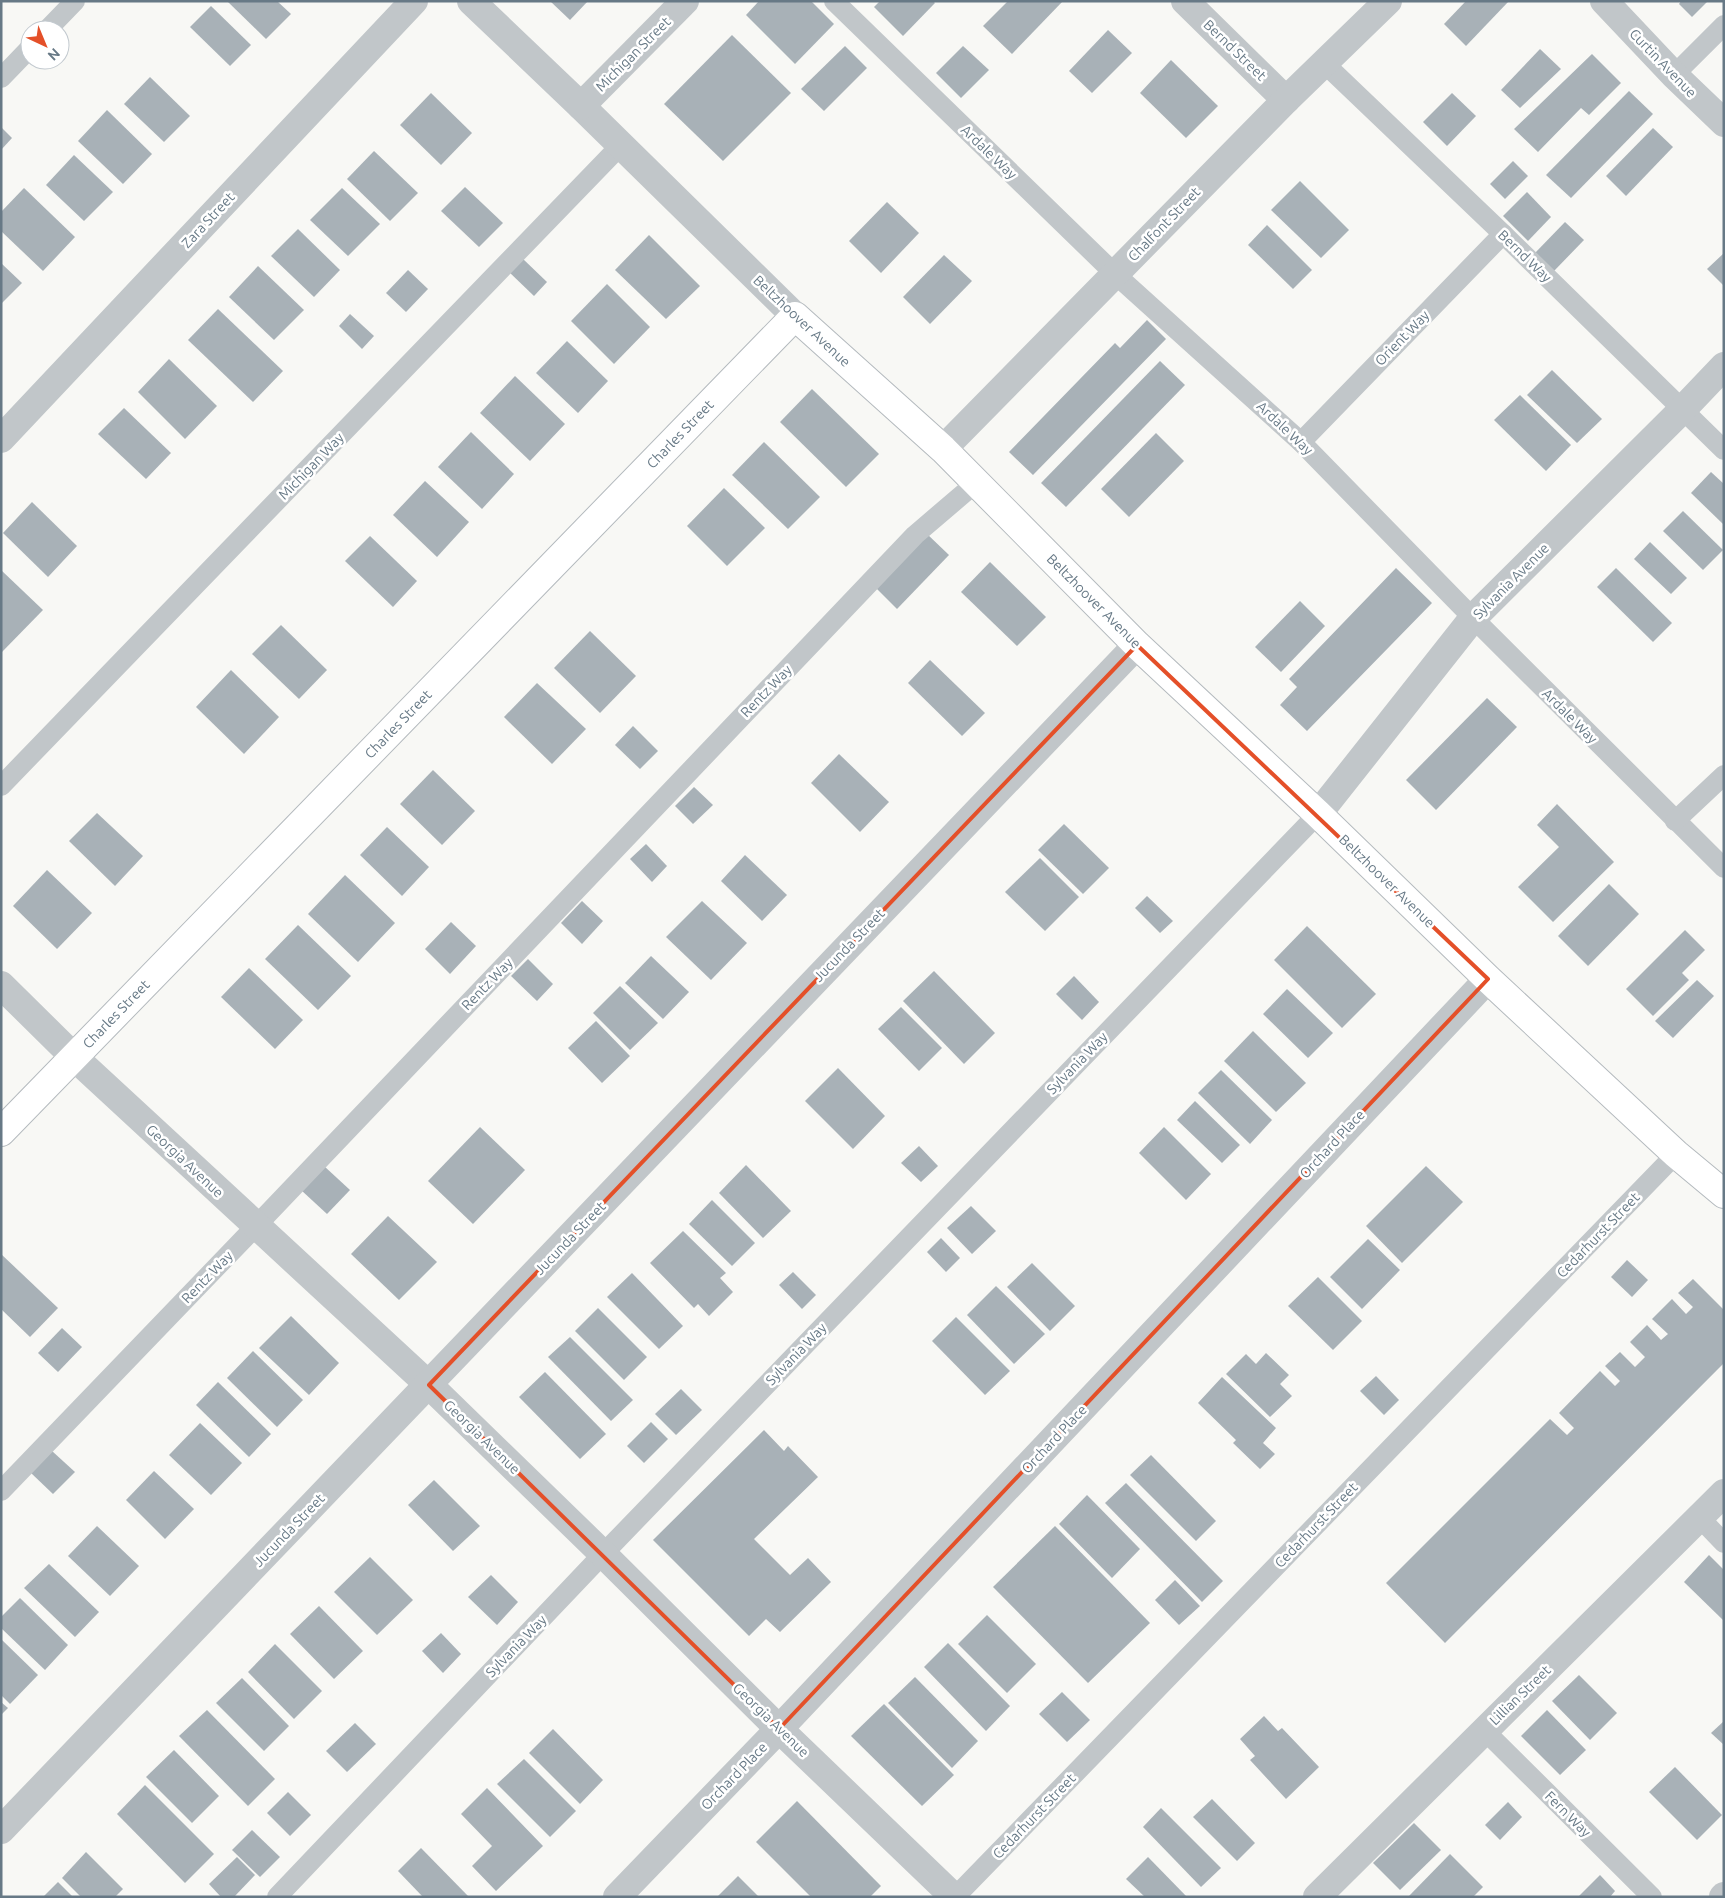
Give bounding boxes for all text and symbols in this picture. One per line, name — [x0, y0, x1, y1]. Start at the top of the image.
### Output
street label: Michigan Street — [592, 13, 674, 95]
street label: Bernd Street — [1201, 16, 1270, 84]
north arrow — [20, 20, 70, 70]
street label: Curtin Avenue — [1626, 25, 1700, 101]
text: N — [45, 45, 63, 64]
street label: Ardale Way — [958, 122, 1020, 183]
street label: Chalfont Street — [1125, 183, 1204, 264]
street label: Zara Street — [178, 189, 238, 251]
street label: Bernd Way — [1495, 227, 1555, 286]
street label: Beltzhoover Avenue — [750, 272, 854, 370]
street label: Orient Way — [1372, 307, 1432, 369]
street label: Charles Street — [643, 396, 717, 472]
street label: Ardale Way — [1254, 398, 1317, 458]
street label: Michigan Way — [275, 429, 347, 503]
street label: Sylvania Avenue — [1470, 540, 1552, 622]
street label: Beltzhoover Avenue — [1044, 551, 1144, 651]
street label: Rentz Way — [737, 661, 795, 720]
street label: Ardale Way — [1539, 685, 1601, 747]
street label: Charles Street — [361, 686, 435, 762]
street label: Beltzhoover Avenue — [1336, 831, 1438, 931]
street label: Jucunda Street — [810, 905, 888, 985]
street label: Rentz Way — [458, 954, 516, 1013]
street label: Charles Street — [79, 976, 153, 1052]
street label: Sylvania Way — [1043, 1028, 1111, 1097]
street label: Orchard Place — [1296, 1106, 1368, 1182]
street label: Georgia Avenue — [143, 1121, 227, 1201]
street label: Cedarhurst Street — [1553, 1189, 1643, 1281]
street label: Jucunda Street — [531, 1198, 609, 1278]
street label: Rentz Way — [178, 1247, 236, 1306]
street label: Sylvania Way — [762, 1319, 830, 1388]
street label: Georgia Avenue — [441, 1397, 523, 1477]
street label: Orchard Place — [1018, 1401, 1090, 1477]
street label: Cedarhurst Street — [1271, 1479, 1361, 1571]
street label: Jucunda Street — [250, 1490, 328, 1570]
street label: Sylvania Way — [482, 1611, 550, 1680]
street label: Lillian Street — [1486, 1662, 1554, 1728]
street label: Georgia Avenue — [730, 1680, 812, 1760]
street label: Orchard Place — [698, 1739, 770, 1813]
street label: Cedarhurst Street — [989, 1770, 1079, 1862]
street label: Fern Way — [1542, 1788, 1594, 1840]

